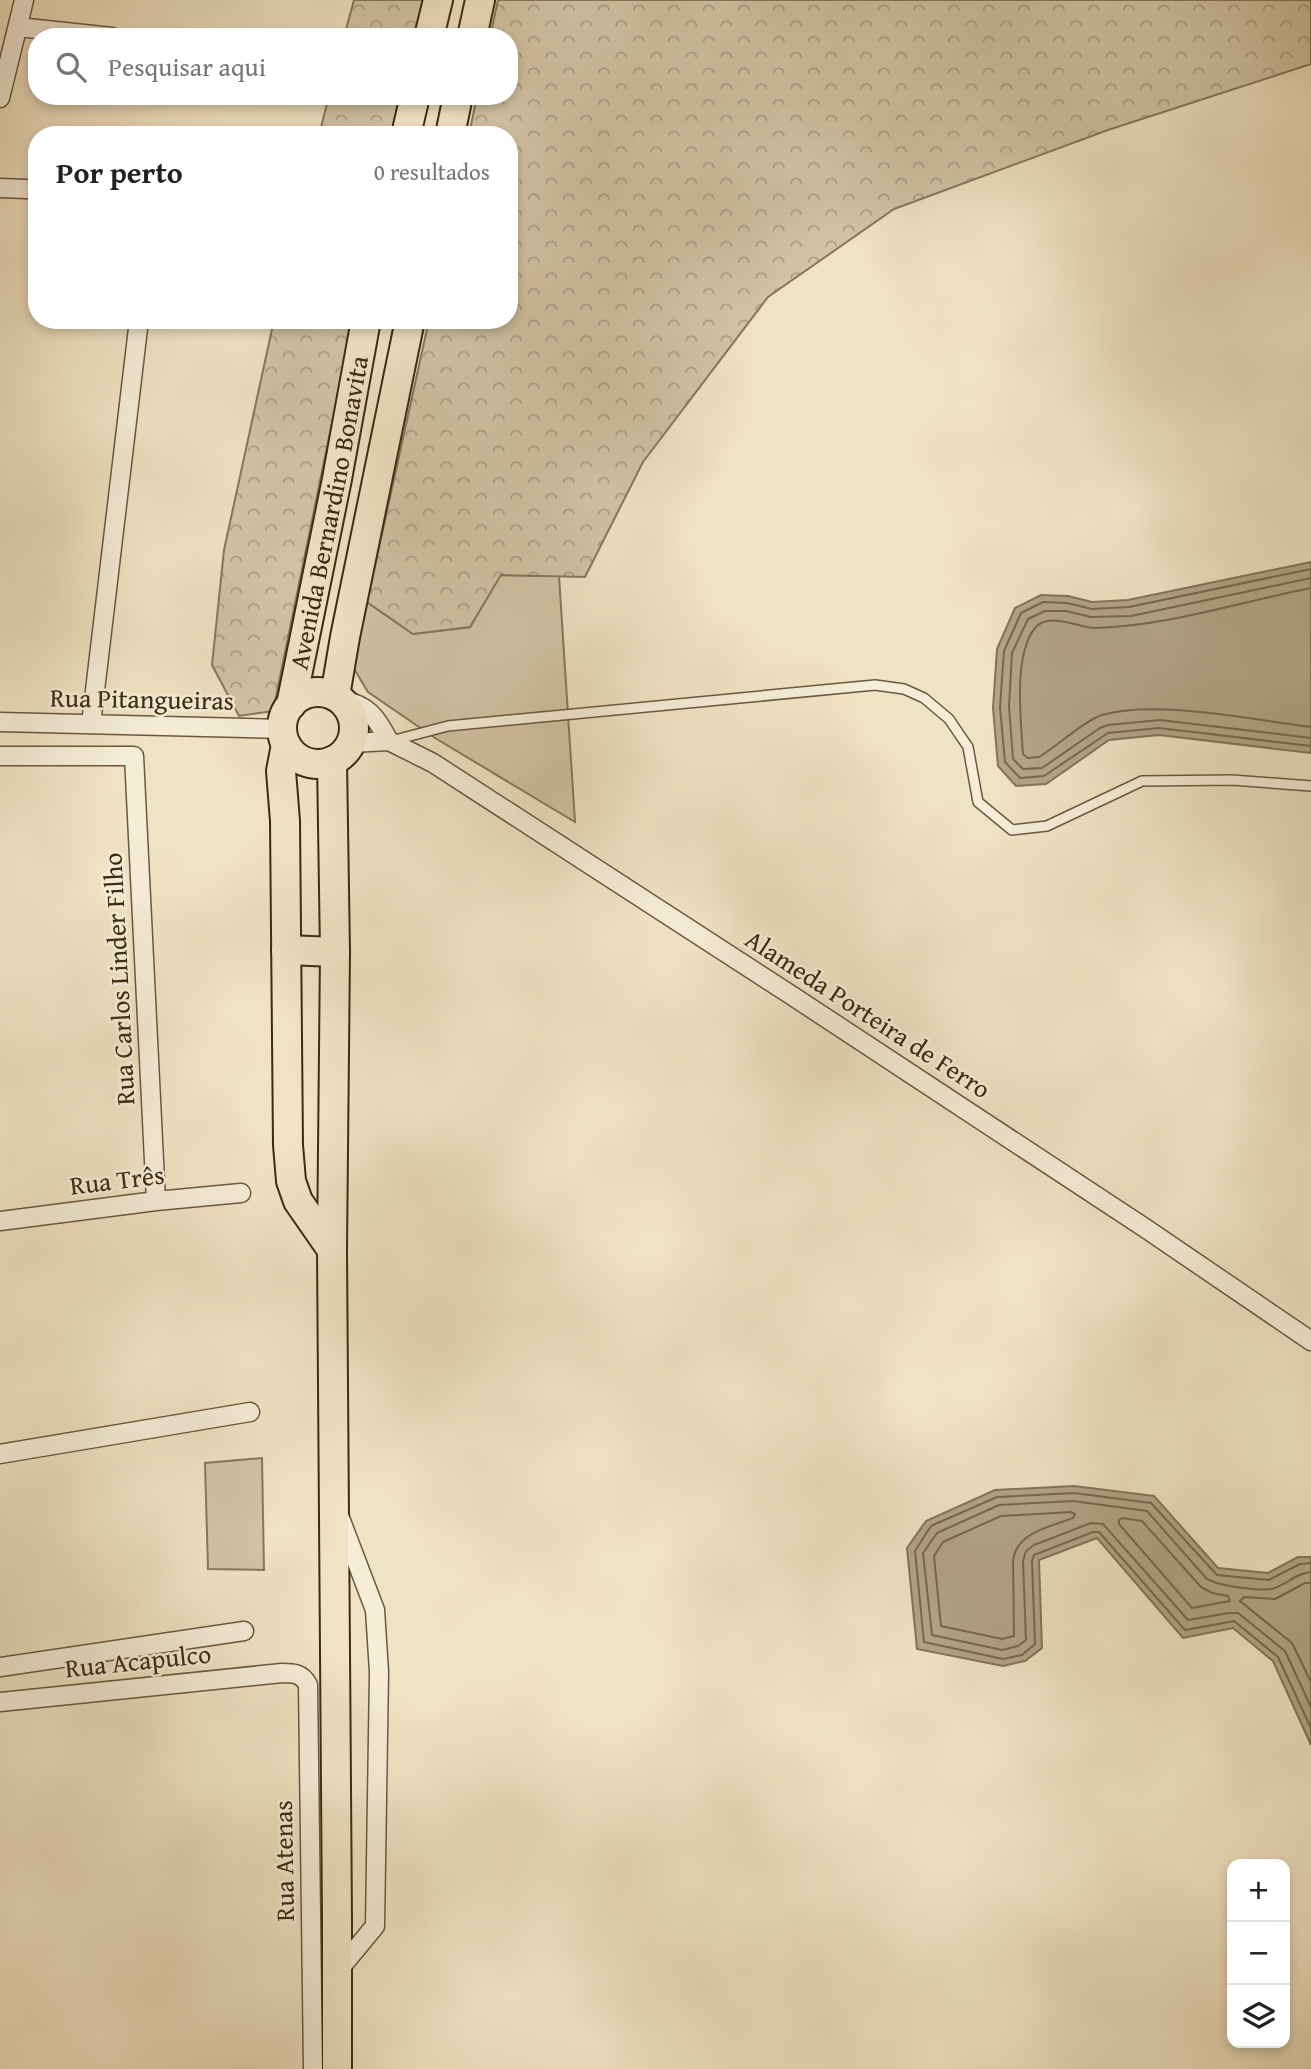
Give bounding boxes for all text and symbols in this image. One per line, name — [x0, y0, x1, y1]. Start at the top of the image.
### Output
search box — [28, 28, 518, 105]
text: Pesquisar aqui — [108, 47, 266, 86]
icon: search — [52, 48, 90, 86]
text: Por perto — [56, 150, 183, 194]
text: 0 resultados — [374, 155, 490, 188]
street label: Avenida Bernardino Bonavita — [279, 352, 378, 673]
street label: Rua Pitangueiras — [50, 677, 234, 720]
street label: Rua Carlos Linder Filho — [92, 852, 145, 1106]
street label: Alameda Porteira de Ferro — [738, 919, 999, 1108]
street label: Rua Três — [67, 1154, 166, 1205]
street label: Rua Acapulco — [63, 1633, 213, 1688]
street label: Rua Atenas — [263, 1800, 304, 1922]
map controls — [1227, 1859, 1290, 2048]
button: + — [1227, 1859, 1290, 1922]
button: − — [1227, 1922, 1290, 1985]
button: layers — [1227, 1985, 1290, 2048]

